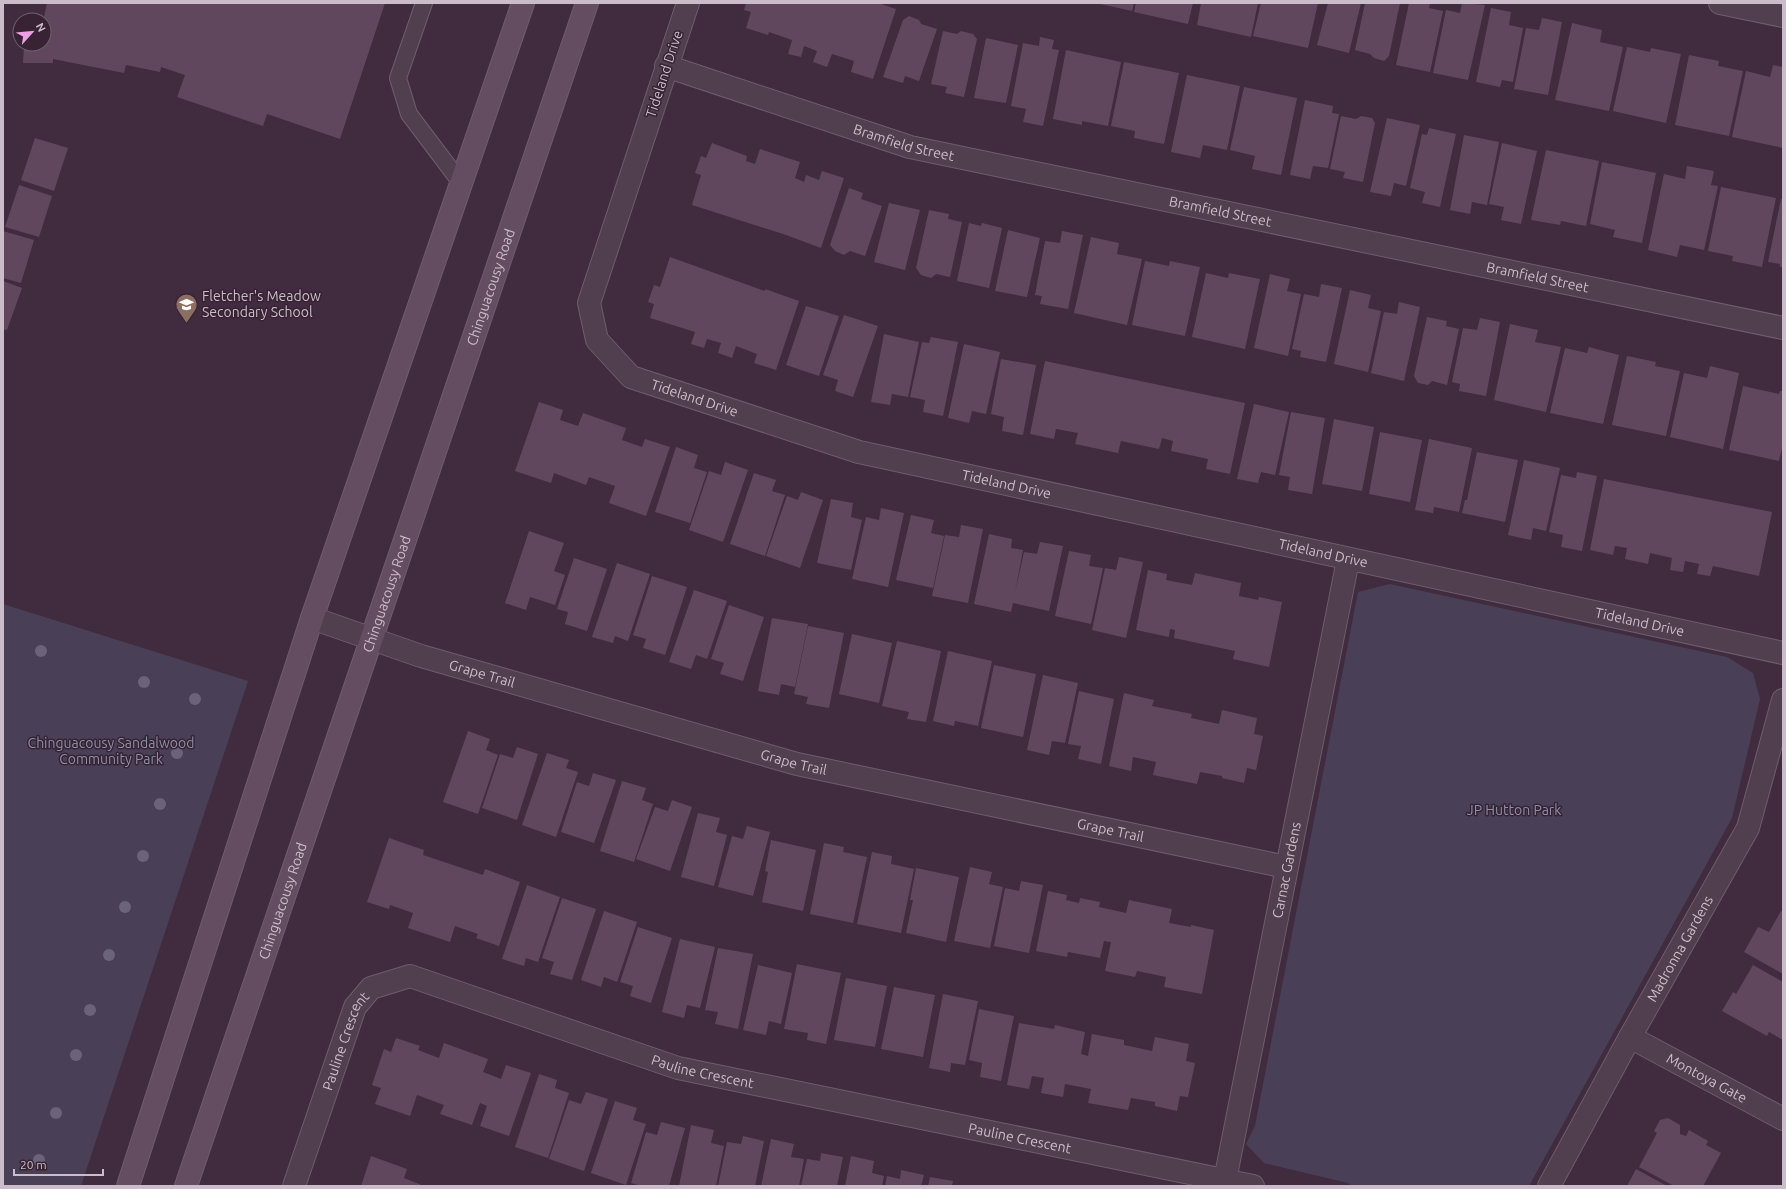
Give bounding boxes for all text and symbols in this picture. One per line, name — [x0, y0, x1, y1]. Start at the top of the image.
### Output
north arrow — [12, 12, 52, 52]
text: N — [34, 21, 48, 34]
street label: Tideland Drive — [642, 28, 686, 120]
street label: Bramfield Street — [851, 121, 956, 164]
street label: Bramfield Street — [1168, 193, 1273, 230]
street label: Chinguacousy Road — [463, 227, 518, 348]
street label: Bramfield Street — [1485, 259, 1591, 296]
place label: Fletcher's Meadow Secondary School — [202, 288, 321, 320]
school or university icon: Fletcher's Meadow Secondary School — [173, 291, 199, 324]
street label: Tideland Drive — [649, 376, 740, 420]
street label: Tideland Drive — [960, 467, 1053, 502]
street label: Chinguacousy Road — [359, 534, 414, 655]
street label: Tideland Drive — [1277, 535, 1369, 570]
street label: Tideland Drive — [1594, 604, 1686, 639]
street label: Grape Trail — [447, 656, 517, 691]
park label: Chinguacousy Sandalwood Community Park — [28, 735, 194, 767]
street label: Grape Trail — [759, 746, 829, 778]
park label: JP Hutton Park — [1467, 802, 1561, 818]
street label: Grape Trail — [1076, 815, 1146, 845]
street label: Carnac Gardens — [1269, 820, 1304, 920]
street label: Chinguacousy Road — [255, 840, 310, 961]
street label: Madronna Gardens — [1644, 893, 1716, 1005]
street label: Pauline Crescent — [319, 988, 373, 1092]
street label: Montoya Gate — [1664, 1050, 1750, 1106]
street label: Pauline Crescent — [649, 1051, 756, 1091]
street label: Pauline Crescent — [967, 1120, 1073, 1157]
scale bar — [14, 1151, 103, 1177]
text: 20 m — [20, 1158, 47, 1171]

